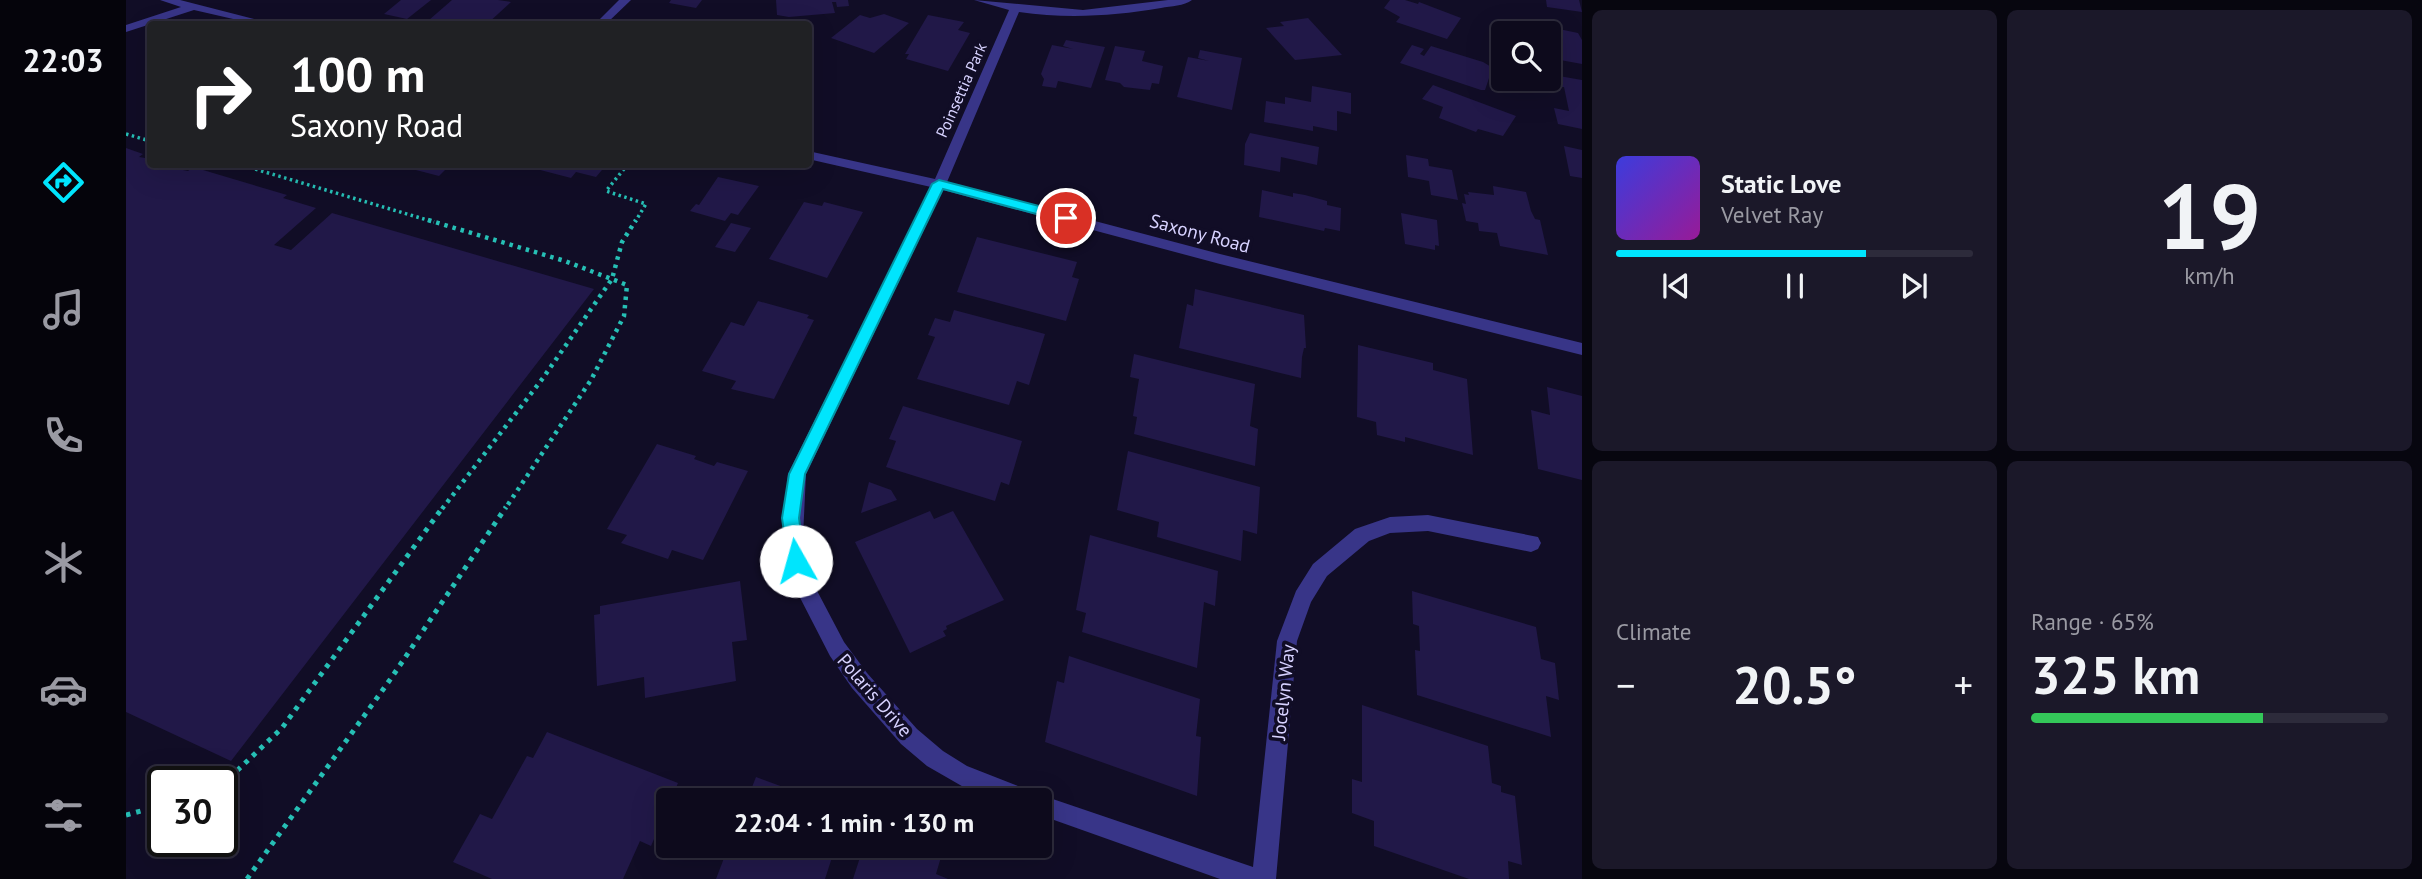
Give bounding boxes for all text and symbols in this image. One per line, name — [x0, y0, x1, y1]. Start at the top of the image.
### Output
map controls — [1491, 21, 1561, 91]
button: search — [1491, 21, 1561, 91]
text: 22:03 — [22, 39, 104, 81]
street label: Poinsettia Park — [931, 39, 991, 140]
text: 100 m — [290, 42, 425, 106]
icon: right — [175, 49, 266, 140]
text: Saxony Road — [290, 104, 463, 146]
text: 19 — [2158, 156, 2261, 274]
icon: directions — [39, 158, 88, 207]
text: Static Love — [1721, 167, 1842, 200]
pin — [1036, 188, 1096, 248]
icon: arrive — [1047, 199, 1085, 237]
text: Velvet Ray — [1721, 200, 1823, 229]
street label: Saxony Road — [1147, 208, 1253, 258]
text: km/h — [2184, 261, 2235, 290]
icon: previous — [1657, 267, 1695, 305]
icon: pause — [1776, 267, 1814, 305]
icon: next — [1895, 267, 1933, 305]
icon: music — [39, 285, 88, 334]
icon: phone — [39, 411, 88, 460]
position arrow — [759, 524, 833, 598]
icon: climate — [39, 538, 88, 587]
text: Range · 65% — [2031, 607, 2154, 636]
text: Climate — [1616, 617, 1691, 646]
text: 325 km — [2031, 641, 2200, 708]
street label: Jocelyn Way — [1266, 643, 1300, 742]
street label: Polaris Drive — [832, 649, 918, 741]
text: 20.5° — [1733, 651, 1856, 718]
text: − — [1616, 660, 1635, 709]
text: + — [1954, 660, 1973, 709]
icon: car — [39, 665, 88, 714]
speed limit sign: 30 — [147, 766, 238, 857]
icon: filters — [39, 791, 88, 840]
text: 22:04 · 1 min · 130 m — [734, 806, 974, 839]

